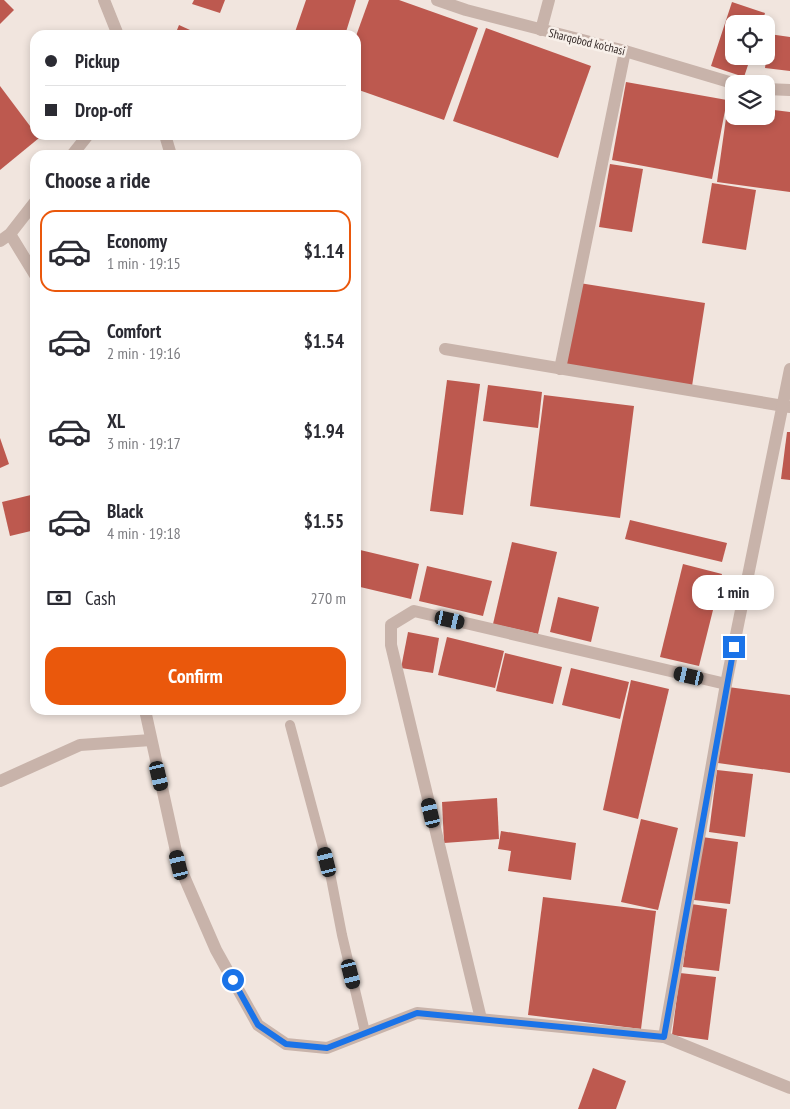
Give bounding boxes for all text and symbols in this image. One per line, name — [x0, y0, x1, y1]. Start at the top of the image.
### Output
map controls — [725, 15, 775, 125]
button: locate — [725, 15, 775, 65]
street label: Sharqobod ko'chasi — [547, 25, 627, 58]
text: Pickup — [75, 49, 120, 73]
button: layers — [725, 75, 775, 125]
text: Drop-off — [75, 98, 132, 122]
text: Choose a ride — [45, 166, 150, 194]
icon: car — [47, 229, 92, 274]
text: Economy — [107, 229, 167, 253]
text: $1.14 — [304, 239, 344, 263]
text: 1 min · 19:15 — [107, 253, 181, 273]
icon: car — [47, 319, 92, 364]
text: Comfort — [107, 319, 161, 343]
text: $1.54 — [304, 329, 344, 353]
text: 2 min · 19:16 — [107, 343, 181, 363]
icon: car — [47, 409, 92, 454]
text: XL — [107, 409, 125, 433]
text: $1.94 — [304, 419, 344, 443]
text: 3 min · 19:17 — [107, 433, 181, 453]
icon: car — [47, 499, 92, 544]
text: Black — [107, 499, 143, 523]
text: $1.55 — [304, 509, 344, 533]
text: 4 min · 19:18 — [107, 523, 181, 543]
callout: 1 min — [693, 574, 775, 610]
text: 1 min — [717, 582, 749, 602]
icon: cash — [45, 584, 73, 612]
text: Cash — [85, 586, 116, 610]
text: 270 m — [311, 588, 346, 608]
car — [433, 609, 466, 631]
route end — [723, 636, 745, 658]
button: Confirm — [45, 647, 346, 705]
car — [672, 665, 705, 687]
car — [148, 760, 169, 792]
car — [420, 797, 441, 829]
car — [316, 846, 337, 878]
car — [168, 849, 189, 881]
car — [340, 958, 361, 990]
route start — [222, 969, 244, 991]

